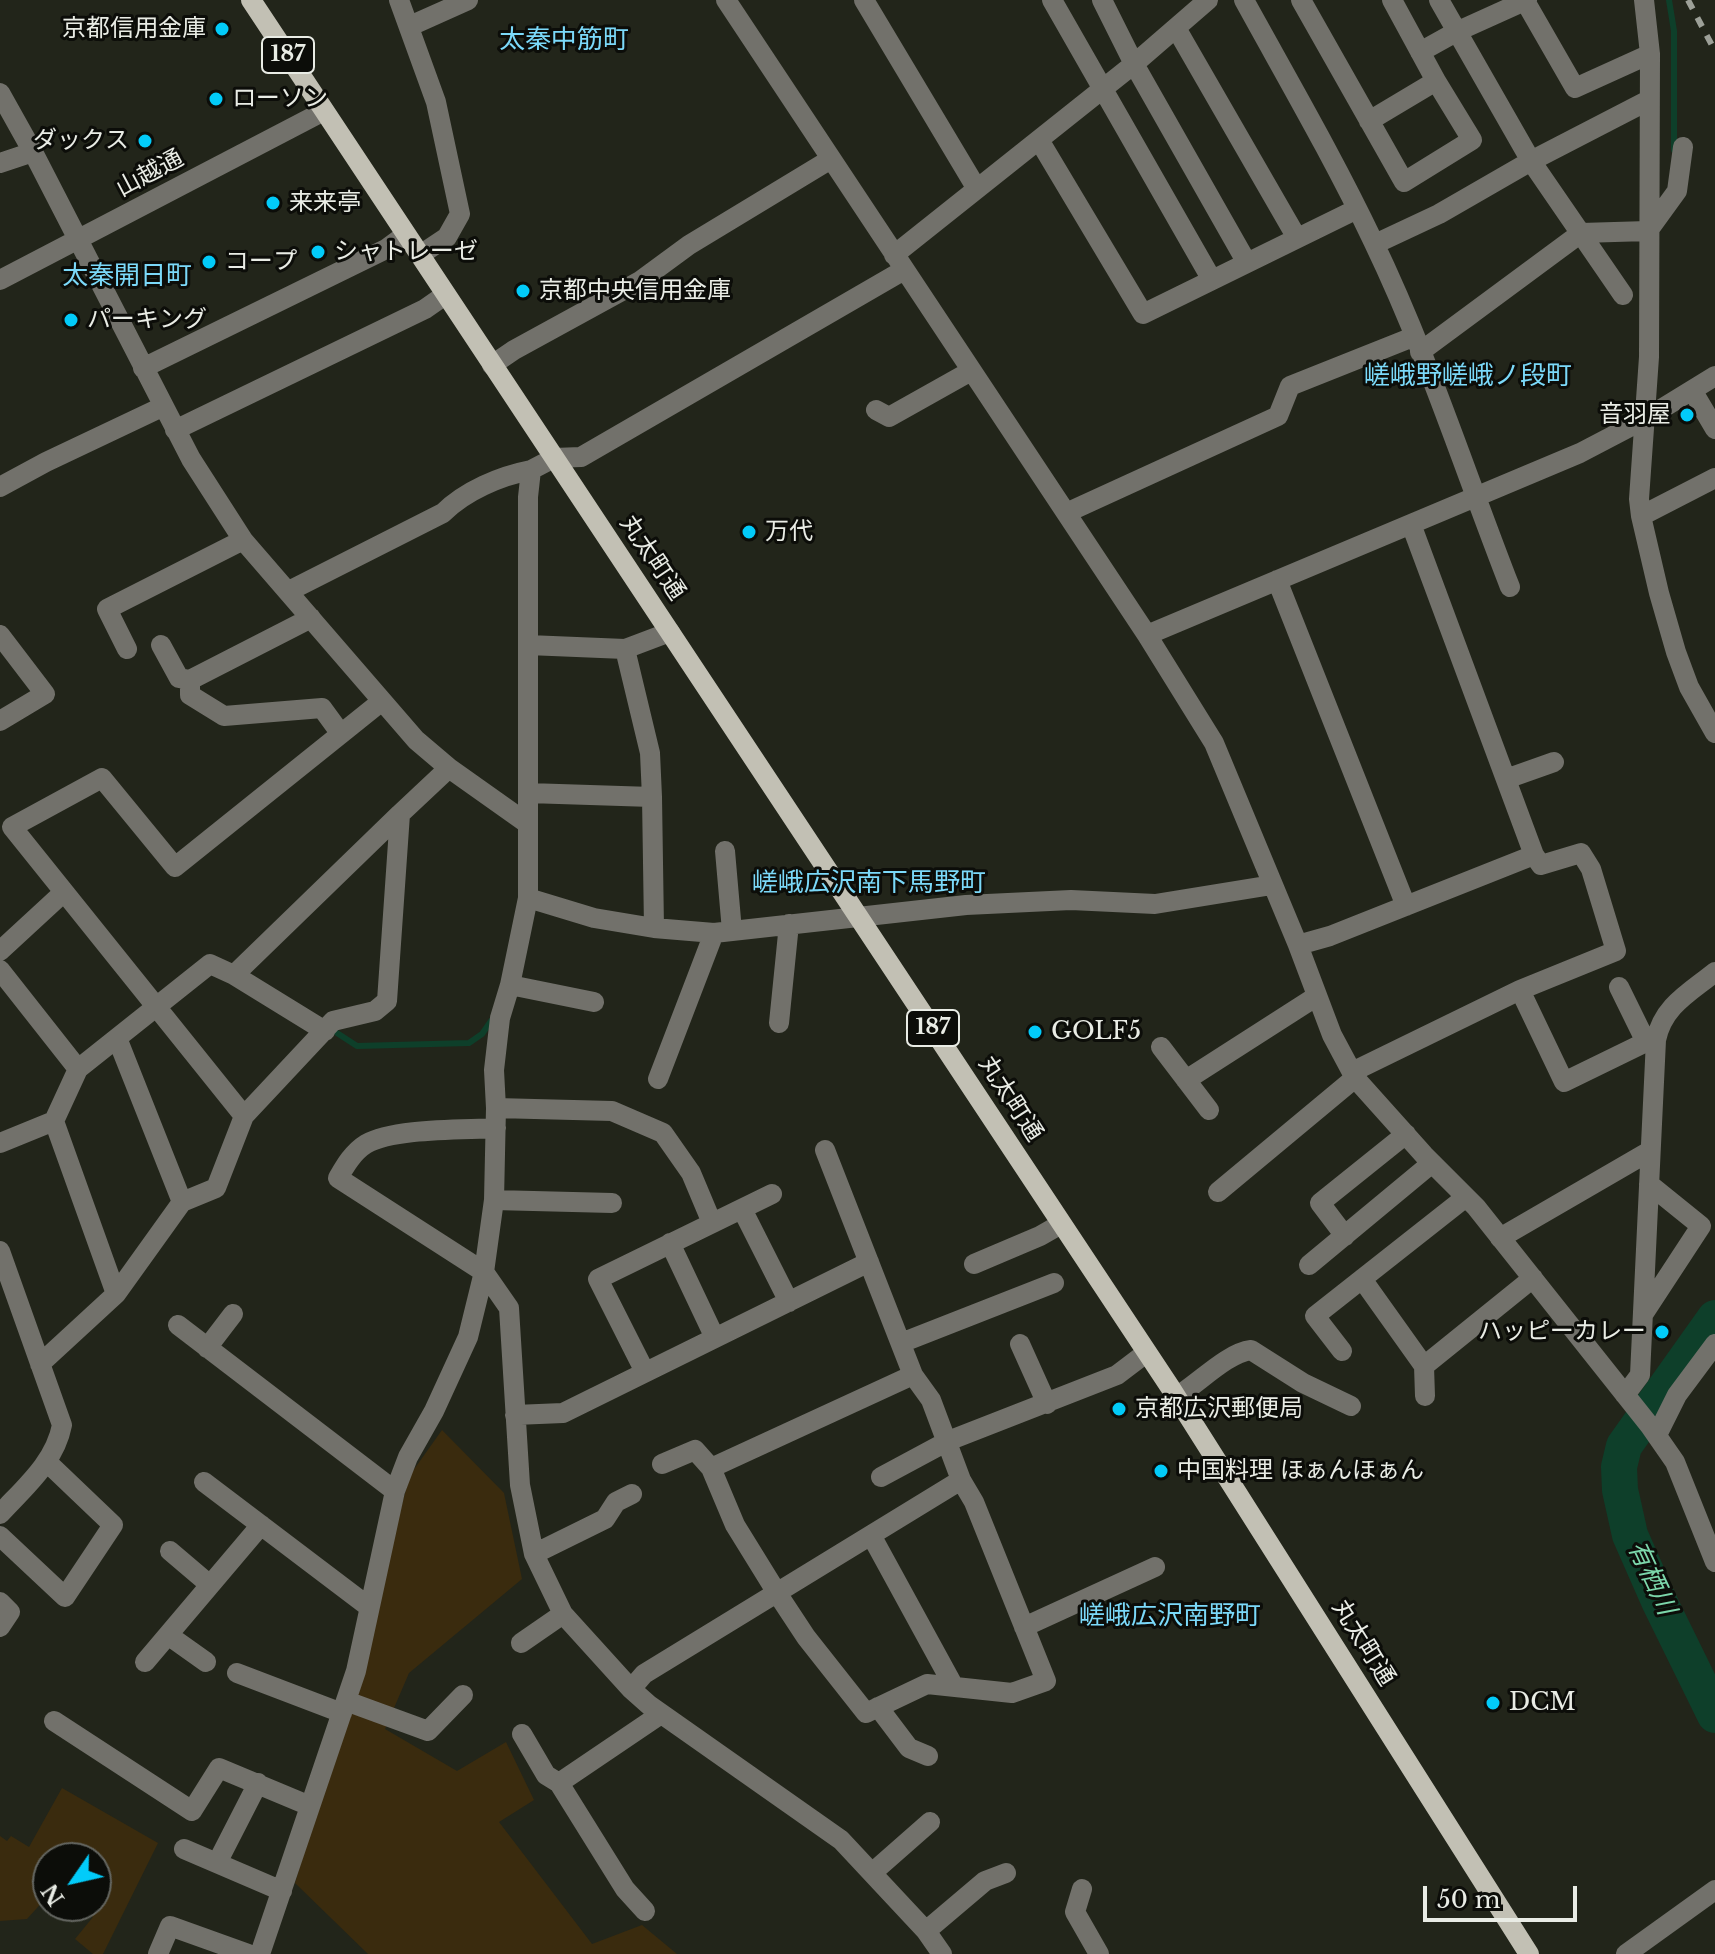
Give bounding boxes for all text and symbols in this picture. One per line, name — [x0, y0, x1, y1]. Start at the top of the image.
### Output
place label: 京都信用金庫 — [62, 15, 206, 43]
marker: 京都信用金庫 — [213, 20, 231, 38]
district label: 太秦中筋町 — [499, 25, 629, 57]
road number: 187 — [262, 37, 314, 73]
place label: ローソン — [232, 85, 328, 113]
marker: ローソン — [207, 90, 225, 108]
place label: ダックス — [33, 127, 129, 155]
marker: ダックス — [136, 132, 154, 150]
street label: 山越通 — [111, 144, 189, 204]
place label: 来来亭 — [289, 189, 361, 217]
marker: 来来亭 — [264, 194, 282, 212]
place label: シャトレーゼ — [334, 238, 478, 266]
marker: シャトレーゼ — [309, 243, 327, 261]
place label: コープ — [225, 248, 297, 276]
marker: コープ — [200, 253, 218, 271]
district label: 太秦開日町 — [62, 261, 192, 293]
place label: 京都中央信用金庫 — [539, 277, 731, 305]
marker: 京都中央信用金庫 — [514, 282, 532, 300]
place label: パーキング — [87, 306, 207, 334]
marker: パーキング — [62, 311, 80, 329]
district label: 嵯峨野嵯峨ノ段町 — [1364, 361, 1572, 393]
place label: 音羽屋 — [1599, 401, 1671, 429]
marker: 音羽屋 — [1678, 406, 1696, 424]
street label: 丸太町通 — [613, 510, 691, 606]
place label: 万代 — [765, 518, 813, 546]
marker: 万代 — [740, 523, 758, 541]
district label: 嵯峨広沢南下馬野町 — [752, 868, 986, 900]
road number: 187 — [907, 1010, 959, 1046]
place label: GOLF5 — [1051, 1018, 1141, 1046]
marker: GOLF5 — [1026, 1023, 1044, 1041]
street label: 丸太町通 — [972, 1051, 1048, 1147]
place label: ハッピーカレー — [1478, 1318, 1646, 1346]
marker: ハッピーカレー — [1653, 1323, 1671, 1341]
place label: 京都広沢郵便局 — [1135, 1395, 1303, 1423]
marker: 京都広沢郵便局 — [1110, 1400, 1128, 1418]
place label: 中国料理 ほぁんほぁん — [1177, 1457, 1424, 1485]
marker: 中国料理 ほぁんほぁん — [1152, 1462, 1170, 1480]
water label: 有栖川 — [1620, 1536, 1682, 1620]
street label: 丸太町通 — [1325, 1595, 1401, 1691]
district label: 嵯峨広沢南野町 — [1079, 1601, 1261, 1633]
place label: DCM — [1509, 1689, 1576, 1717]
marker: DCM — [1484, 1694, 1502, 1712]
north arrow — [32, 1842, 112, 1922]
scale bar — [1427, 1870, 1581, 1920]
text: N — [36, 1878, 70, 1911]
text: 50 m — [1437, 1885, 1500, 1914]

